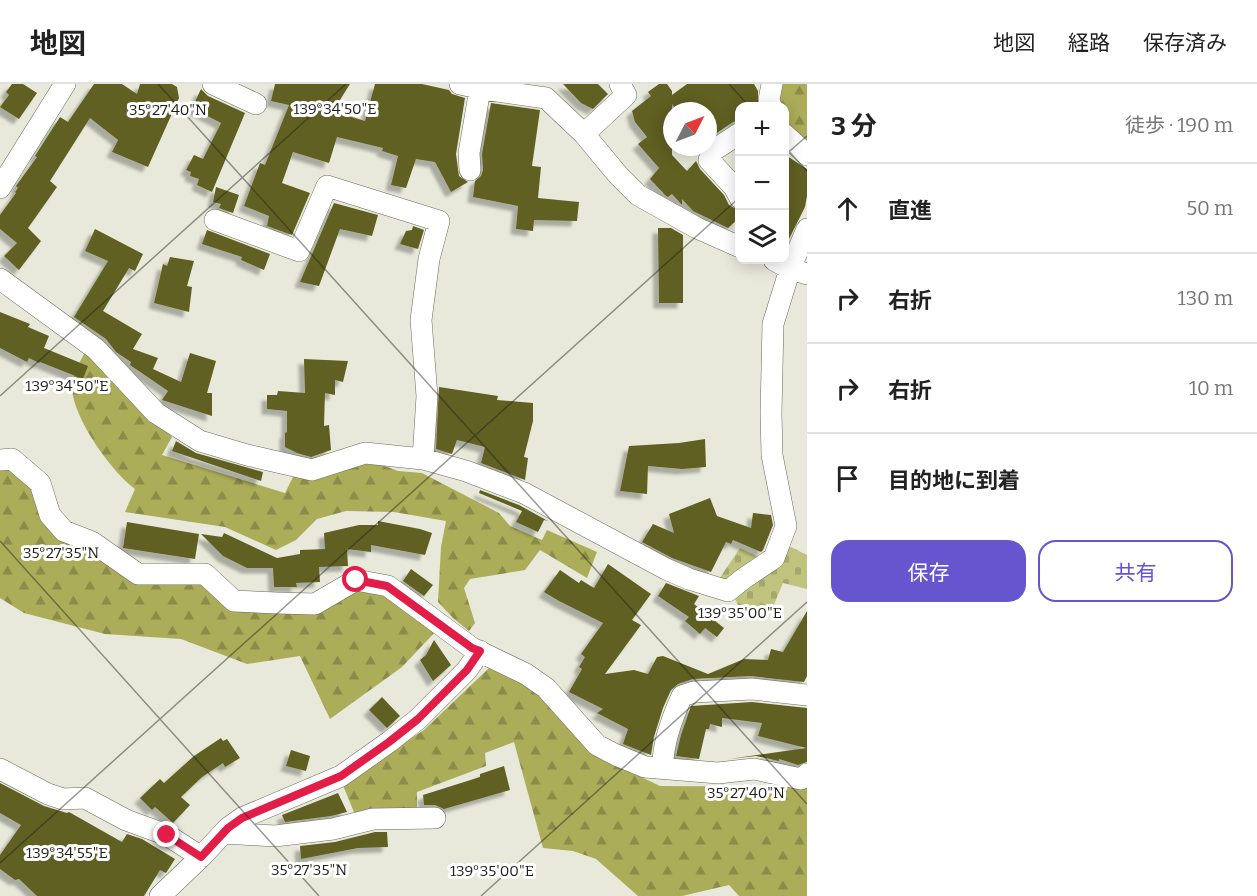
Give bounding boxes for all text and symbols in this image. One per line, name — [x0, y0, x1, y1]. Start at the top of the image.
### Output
text: 地図 — [30, 27, 86, 60]
text: 地図 — [993, 30, 1035, 56]
text: 経路 — [1068, 30, 1110, 56]
text: 保存済み — [1143, 30, 1227, 56]
text: 139°34'50"E — [293, 100, 377, 118]
text: 35°27'40"N — [129, 101, 207, 119]
north arrow — [663, 102, 717, 156]
map controls — [735, 102, 789, 264]
button: + — [735, 102, 789, 156]
text: 3 分 — [831, 111, 877, 142]
text: 徒歩 · 190 m — [1125, 113, 1233, 137]
button: − — [735, 156, 789, 210]
icon: ahead — [831, 192, 864, 225]
text: 50 m — [1186, 196, 1233, 220]
text: 直進 — [888, 197, 932, 224]
button: layers — [735, 210, 789, 264]
icon: right — [831, 282, 864, 315]
text: 130 m — [1178, 286, 1233, 310]
text: 右折 — [888, 287, 932, 314]
icon: right — [831, 372, 864, 405]
text: 10 m — [1189, 376, 1233, 400]
text: 139°34'50"E — [25, 377, 109, 395]
text: 右折 — [888, 377, 932, 404]
icon: arrive — [831, 462, 864, 495]
text: 目的地に到着 — [888, 467, 1020, 494]
button: 保存 — [831, 540, 1026, 602]
button: 共有 — [1038, 540, 1233, 602]
text: 35°27'35"N — [23, 544, 99, 562]
route start — [342, 566, 368, 592]
text: 139°35'00"E — [698, 604, 782, 622]
text: 35°27'40"N — [707, 784, 785, 802]
route end — [153, 821, 179, 847]
text: 139°34'55"E — [26, 844, 108, 862]
text: 35°27'35"N — [271, 861, 347, 879]
text: 139°35'00"E — [450, 862, 534, 880]

